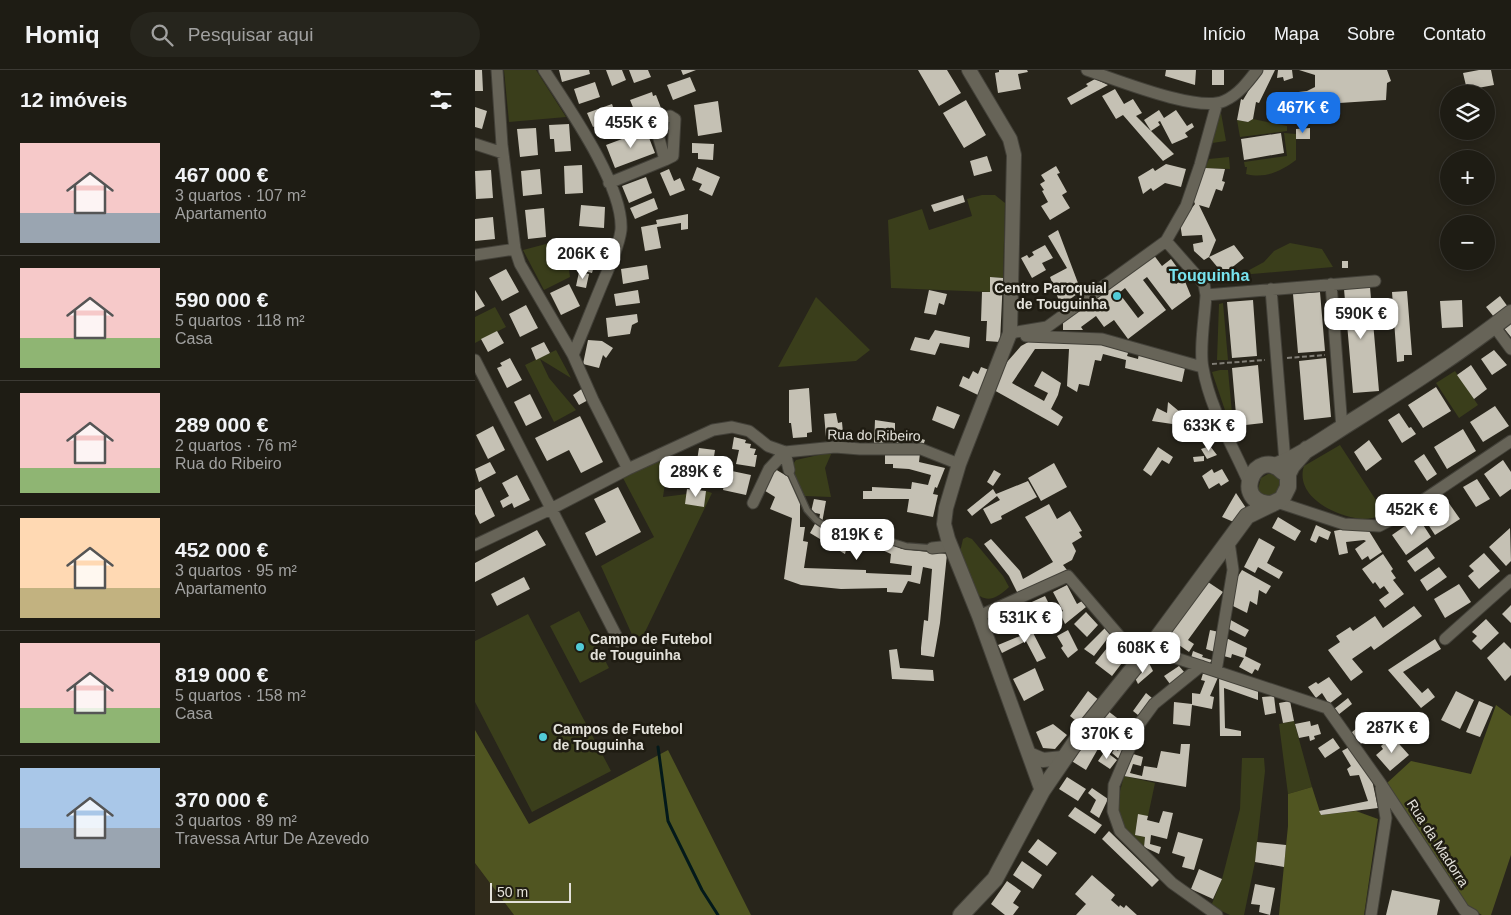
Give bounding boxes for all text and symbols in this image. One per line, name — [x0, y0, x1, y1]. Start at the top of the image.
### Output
search box — [130, 12, 480, 57]
text: Homiq — [25, 21, 100, 48]
icon: search — [148, 21, 176, 49]
text: Pesquisar aqui — [188, 24, 313, 45]
text: Início — [1203, 24, 1246, 44]
text: Mapa — [1274, 24, 1319, 44]
text: Sobre — [1347, 24, 1395, 44]
text: Contato — [1423, 24, 1486, 44]
map controls — [1440, 85, 1495, 270]
button: layers — [1440, 85, 1495, 140]
icon: filters — [427, 86, 455, 114]
text: 12 imóveis — [20, 88, 127, 111]
pin: 467K € — [1262, 92, 1344, 134]
text: 467K € — [1277, 99, 1329, 116]
pin: 455K € — [590, 106, 672, 149]
text: 455K € — [605, 114, 657, 131]
button: + — [1440, 150, 1495, 205]
icon: home — [60, 163, 120, 223]
text: 467 000 € — [175, 163, 268, 186]
text: 3 quartos · 107 m² — [175, 187, 306, 204]
text: Apartamento — [175, 205, 267, 222]
button: − — [1440, 215, 1495, 270]
pin: 206K € — [542, 238, 624, 280]
text: 206K € — [557, 245, 609, 262]
district label: Touguinha — [1169, 267, 1249, 284]
place label: Centro Paroquial de Touguinha — [994, 280, 1107, 312]
icon: home — [60, 288, 120, 348]
text: 590 000 € — [175, 288, 268, 311]
marker: Centro Paroquial de Touguinha — [1111, 290, 1123, 302]
pin: 590K € — [1320, 298, 1402, 340]
text: 590K € — [1335, 305, 1387, 322]
text: 5 quartos · 118 m² — [175, 312, 305, 329]
text: Casa — [175, 330, 212, 347]
pin: 633K € — [1168, 410, 1250, 452]
icon: home — [60, 413, 120, 473]
text: 289 000 € — [175, 413, 268, 436]
text: 633K € — [1183, 417, 1235, 434]
street label: Rua do Ribeiro — [827, 426, 921, 444]
text: 2 quartos · 76 m² — [175, 437, 297, 454]
text: Rua do Ribeiro — [175, 455, 282, 472]
pin: 289K € — [655, 456, 737, 498]
text: 289K € — [670, 463, 722, 480]
pin: 452K € — [1371, 494, 1453, 536]
text: 452K € — [1386, 501, 1438, 518]
pin: 819K € — [816, 518, 898, 561]
text: 819K € — [831, 526, 883, 543]
icon: home — [60, 538, 120, 598]
text: 452 000 € — [175, 538, 268, 561]
text: 3 quartos · 95 m² — [175, 562, 297, 579]
text: Apartamento — [175, 580, 267, 597]
pin: 531K € — [984, 602, 1066, 644]
text: 531K € — [999, 609, 1051, 626]
place label: Campo de Futebol de Touguinha — [590, 631, 712, 663]
pin: 608K € — [1102, 632, 1184, 674]
text: 608K € — [1117, 639, 1169, 656]
marker: Campo de Futebol de Touguinha — [574, 641, 586, 653]
icon: home — [60, 663, 120, 723]
text: 819 000 € — [175, 663, 268, 686]
text: 5 quartos · 158 m² — [175, 687, 306, 704]
text: Casa — [175, 705, 212, 722]
pin: 287K € — [1351, 712, 1433, 754]
pin: 370K € — [1066, 718, 1148, 760]
text: 287K € — [1366, 719, 1418, 736]
place label: Campos de Futebol de Touguinha — [553, 721, 683, 753]
text: 370K € — [1081, 725, 1133, 742]
marker: Campos de Futebol de Touguinha — [537, 731, 549, 743]
icon: home — [60, 788, 120, 848]
text: 370 000 € — [175, 788, 268, 811]
street label: Rua da Madorra — [1404, 796, 1472, 890]
text: 3 quartos · 89 m² — [175, 812, 297, 829]
text: Travessa Artur De Azevedo — [175, 830, 369, 847]
scale bar — [490, 880, 571, 903]
text: 50 m — [497, 884, 528, 900]

